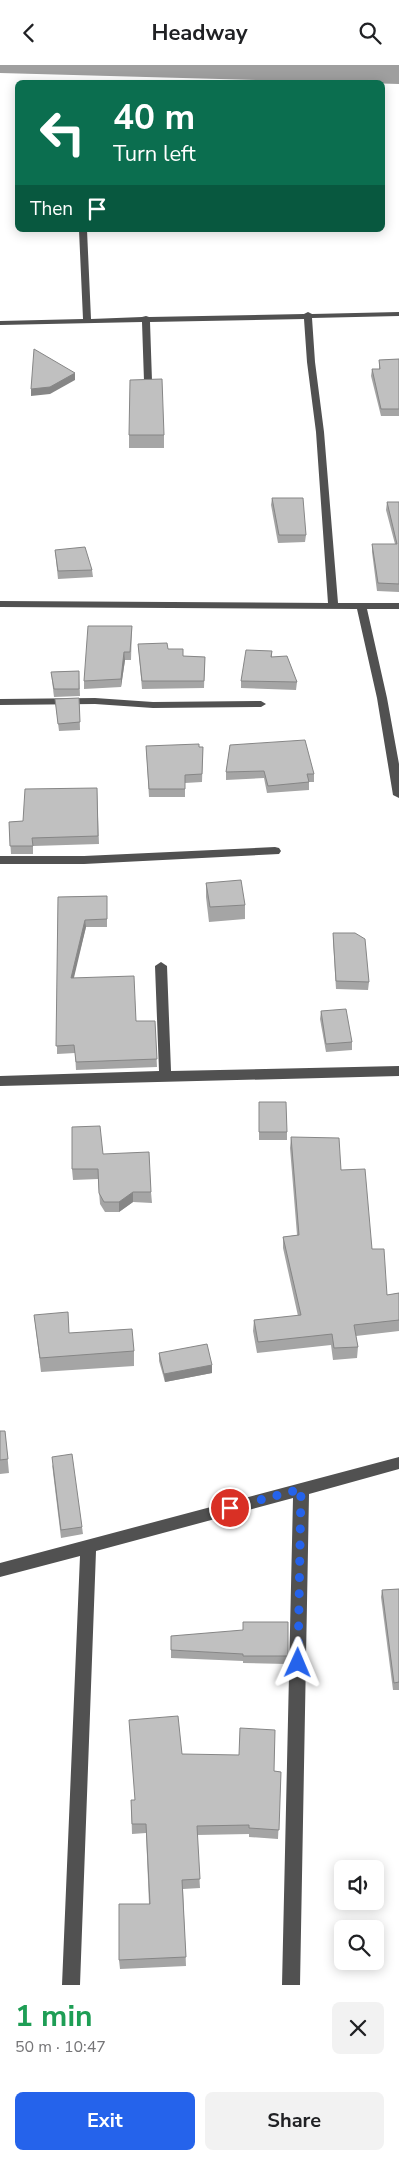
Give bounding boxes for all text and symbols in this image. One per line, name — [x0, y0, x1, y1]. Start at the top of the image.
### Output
text: Headway — [151, 18, 248, 48]
icon: back — [15, 19, 43, 47]
icon: search — [356, 19, 384, 47]
text: 40 m — [113, 94, 195, 141]
icon: left — [30, 100, 95, 165]
text: Turn left — [113, 139, 196, 169]
icon: arrive — [83, 195, 111, 223]
text: Then — [30, 196, 73, 222]
pin — [209, 1487, 251, 1529]
icon: arrive — [216, 1494, 244, 1522]
position arrow — [271, 1636, 323, 1688]
map controls — [334, 1860, 384, 1970]
button: sound — [334, 1860, 384, 1910]
button: search — [334, 1920, 384, 1970]
text: 1 min — [15, 1996, 93, 2037]
button: close — [332, 2002, 384, 2054]
text: 50 m · 10:47 — [15, 2036, 106, 2058]
button: Exit — [15, 2092, 195, 2150]
button: Share — [205, 2092, 384, 2150]

